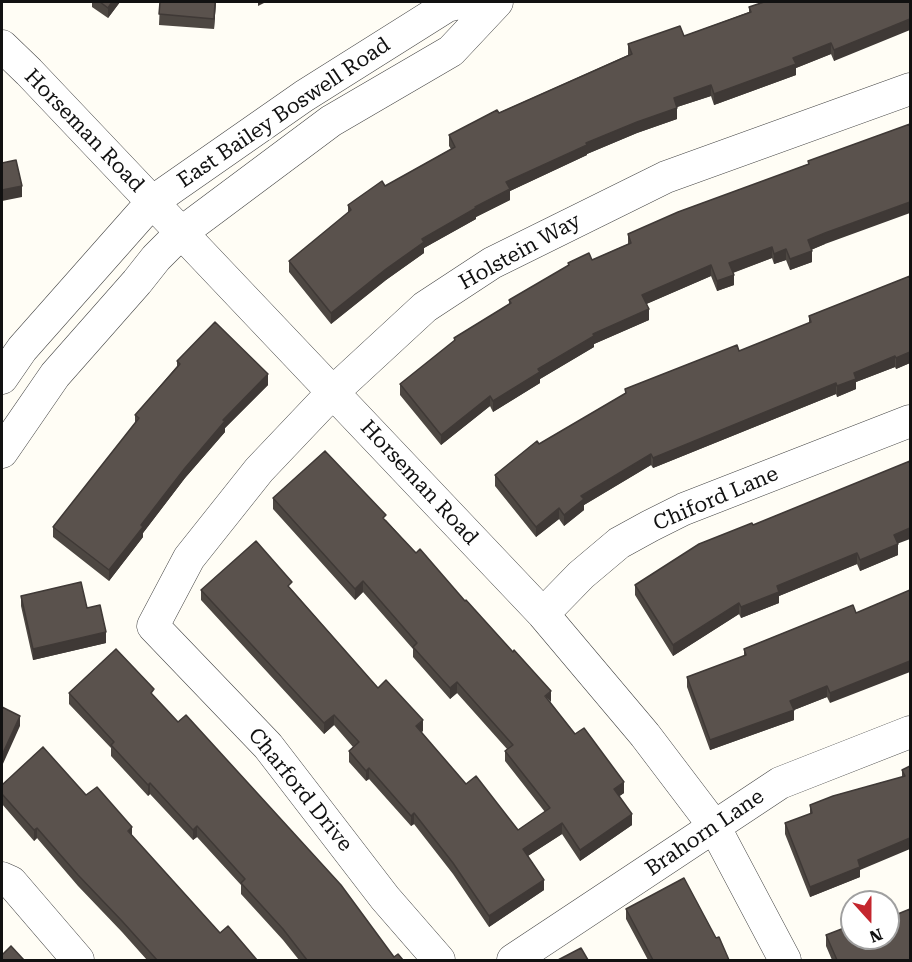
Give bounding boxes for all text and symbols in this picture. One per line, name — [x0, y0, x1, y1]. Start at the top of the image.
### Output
street label: East Bailey Boswell Road — [173, 32, 395, 194]
street label: Horseman Road — [19, 64, 149, 198]
street label: Holstein Way — [455, 208, 585, 296]
street label: Horseman Road — [355, 415, 483, 551]
street label: Chiford Lane — [650, 461, 782, 537]
street label: Charford Drive — [242, 723, 358, 857]
street label: Brahorn Lane — [641, 784, 769, 882]
north arrow — [840, 890, 900, 950]
text: N — [867, 924, 885, 946]

